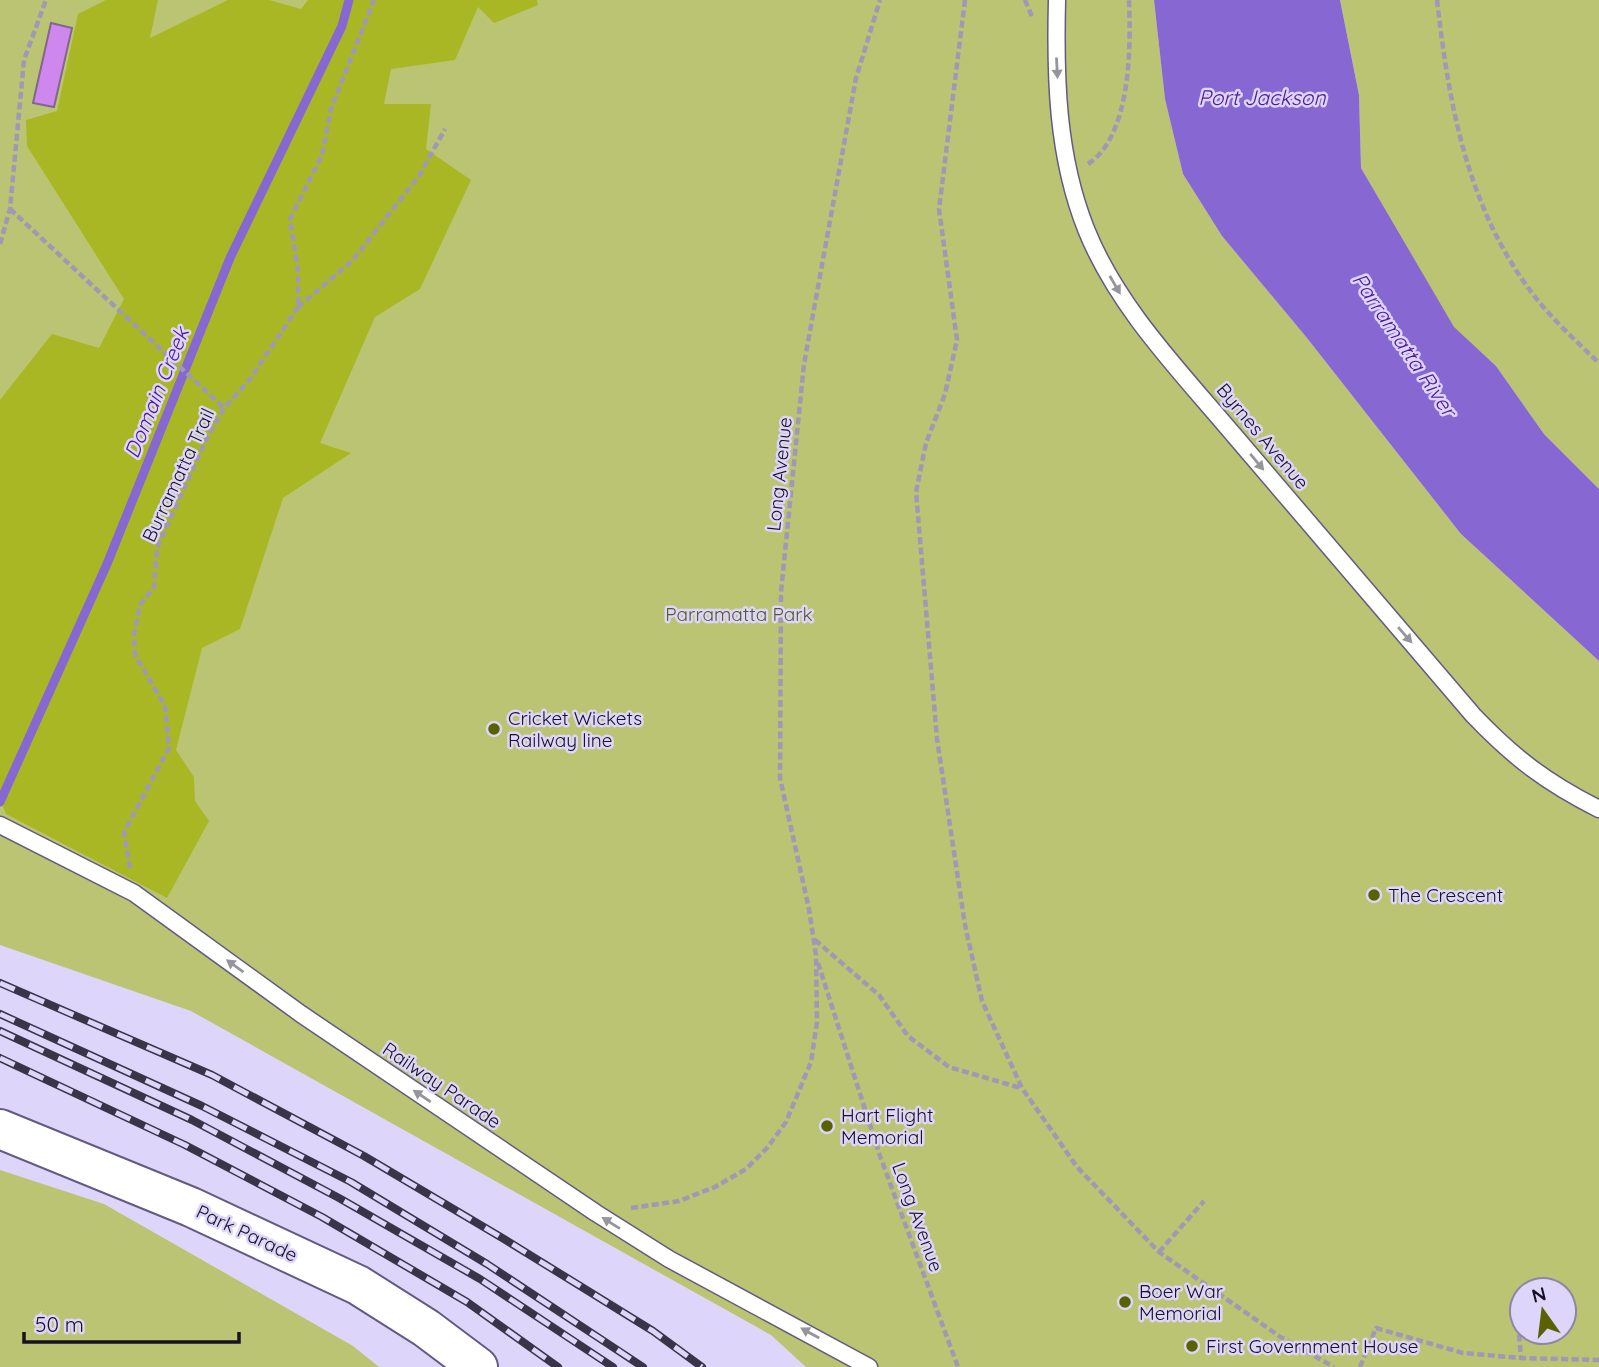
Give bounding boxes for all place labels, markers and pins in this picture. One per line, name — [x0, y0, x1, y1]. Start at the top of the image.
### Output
place label: Cricket Wickets Railway line — [508, 706, 642, 752]
marker: Cricket Wickets Railway line — [486, 721, 502, 737]
place label: The Crescent — [1388, 883, 1503, 907]
marker: The Crescent — [1366, 887, 1382, 903]
place label: Hart Flight Memorial — [841, 1103, 933, 1149]
marker: Hart Flight Memorial — [819, 1118, 835, 1134]
place label: Boer War Memorial — [1139, 1279, 1224, 1325]
marker: Boer War Memorial — [1117, 1294, 1133, 1310]
place label: First Government House — [1206, 1334, 1419, 1358]
marker: First Government House — [1184, 1338, 1200, 1354]

